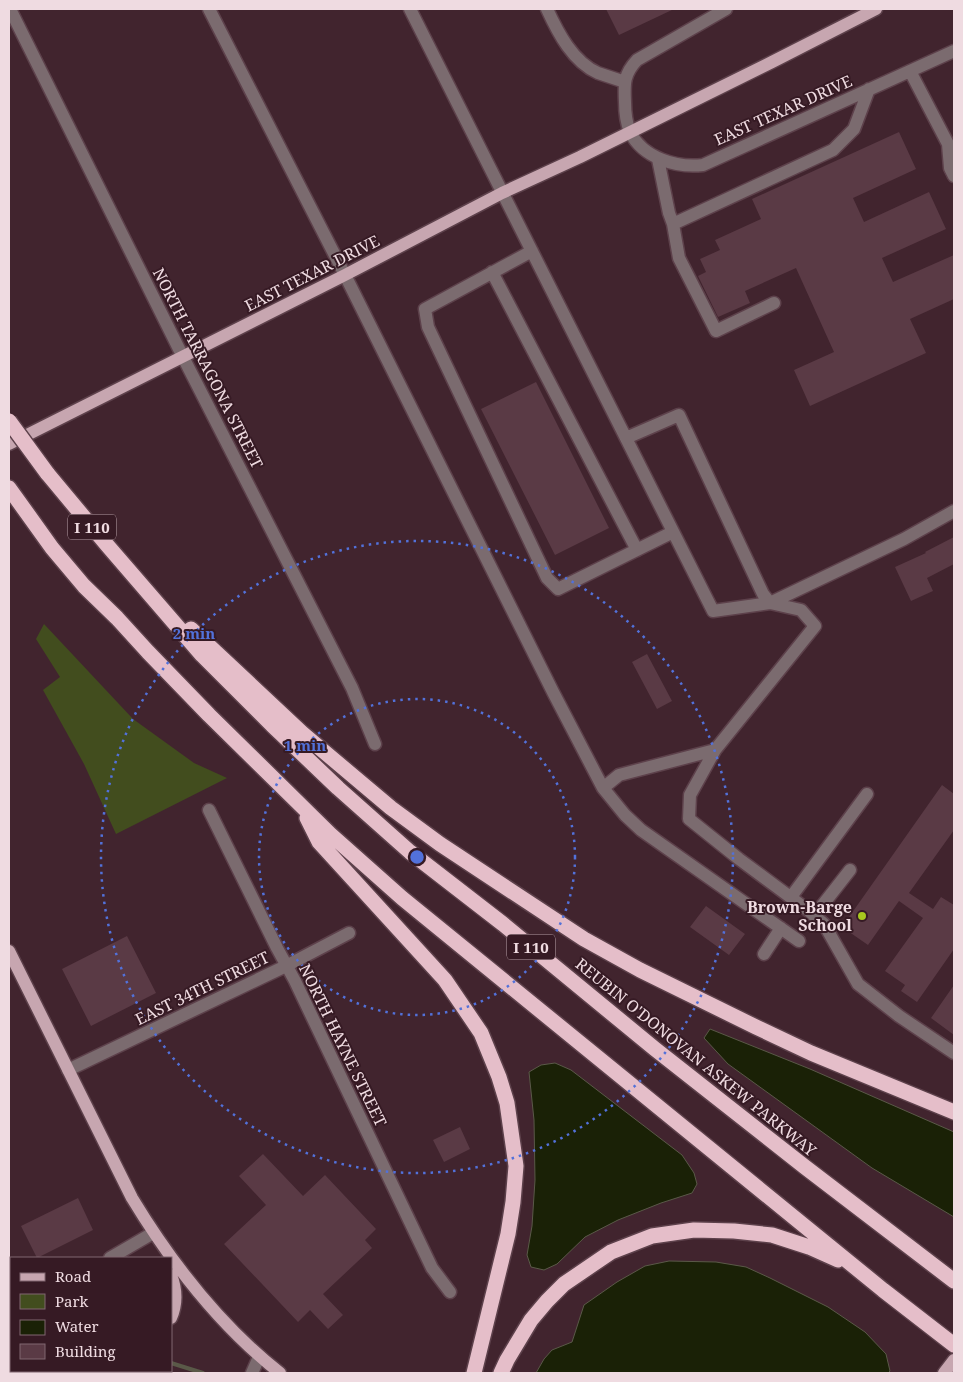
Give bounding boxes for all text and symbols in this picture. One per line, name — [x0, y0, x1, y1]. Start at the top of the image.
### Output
street label: EAST TEXAR DRIVE — [711, 70, 855, 150]
street label: EAST TEXAR DRIVE — [241, 229, 383, 317]
street label: NORTH TARRAGONA STREET — [148, 264, 268, 472]
road number: I 110 — [68, 514, 116, 540]
text: 2 min — [173, 623, 215, 643]
text: 1 min — [284, 735, 326, 755]
centre of rings — [408, 848, 426, 866]
place label: Brown-Barge School — [747, 896, 852, 936]
marker: Brown-Barge School — [856, 910, 868, 922]
road number: I 110 — [507, 934, 555, 960]
street label: EAST 34TH STREET — [131, 946, 273, 1030]
street label: REUBIN O'DONOVAN ASKEW PARKWAY — [571, 953, 822, 1162]
street label: NORTH HAYNE STREET — [294, 960, 392, 1130]
legend — [10, 1257, 172, 1372]
text: Road — [55, 1266, 91, 1286]
text: Park — [55, 1291, 89, 1311]
text: Water — [55, 1316, 98, 1336]
text: Building — [55, 1341, 116, 1361]

